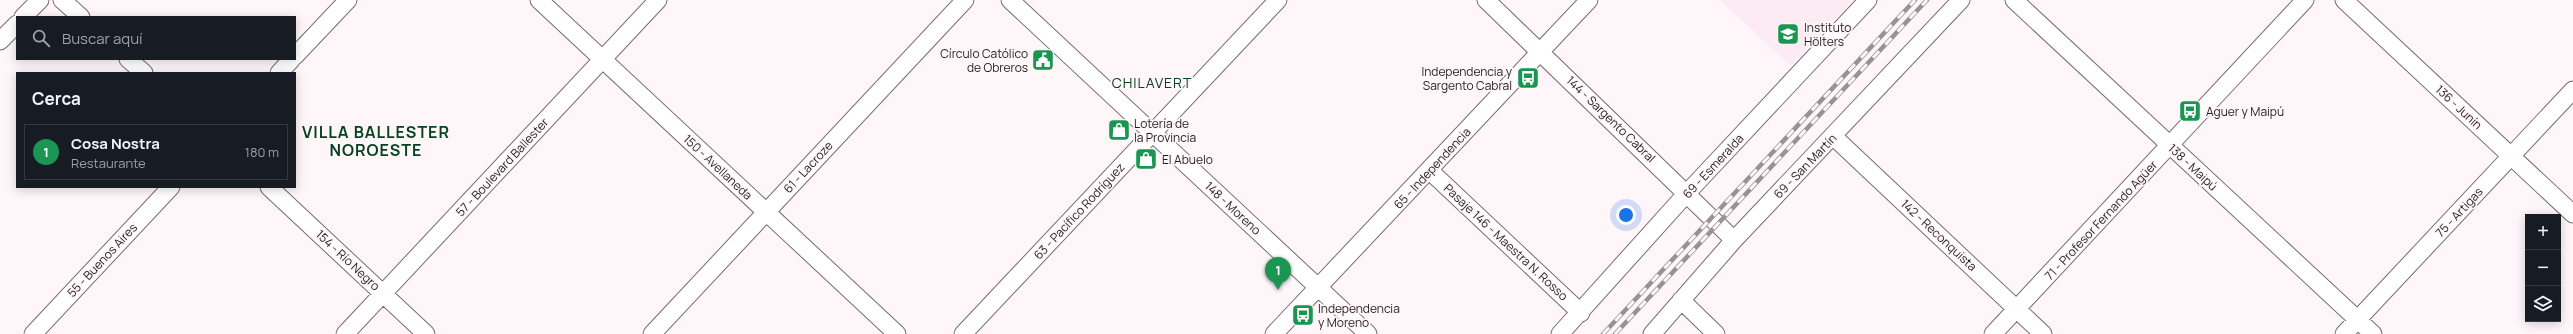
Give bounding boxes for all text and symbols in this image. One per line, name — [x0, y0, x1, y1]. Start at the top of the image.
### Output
search box — [16, 16, 296, 60]
place label: Instituto Hölters — [1804, 19, 1851, 50]
school or university icon: Instituto Hölters — [1775, 21, 1801, 47]
icon: search — [30, 27, 52, 49]
text: Buscar aquí — [62, 28, 143, 49]
place label: Círculo Católico de Obreros — [940, 45, 1028, 76]
public building icon: Círculo Católico de Obreros — [1030, 47, 1056, 73]
place label: Independencia y Sargento Cabral — [1421, 63, 1513, 94]
bus stop icon: Independencia y Sargento Cabral — [1515, 65, 1541, 91]
street label: 144 - Sargento Cabral — [1563, 72, 1659, 166]
district label: CHILAVERT — [1112, 73, 1192, 92]
street label: 136 - Junín — [2432, 81, 2486, 133]
text: Cerca — [32, 87, 81, 110]
bus stop icon: Aguer y Maipú — [2177, 98, 2203, 124]
place label: Aguer y Maipú — [2206, 103, 2284, 120]
street label: 57 - Boulevard Ballester — [452, 114, 553, 220]
place label: Lotería de la Provincia — [1134, 115, 1196, 146]
shop icon: Lotería de la Provincia — [1106, 117, 1132, 143]
district label: VILLA BALLESTER NOROESTE — [302, 121, 450, 161]
street label: 65 - Independencia — [1390, 123, 1474, 213]
street label: 150 - Avellaneda — [680, 130, 756, 204]
street label: 69 - Esmeralda — [1679, 130, 1747, 202]
street label: 69 - San Martín — [1770, 130, 1840, 202]
text: Cosa Nostra — [71, 133, 160, 154]
street label: 61 - Lacroze — [780, 137, 836, 197]
street label: 138 - Maipú — [2165, 140, 2221, 194]
text: 1 — [43, 143, 49, 161]
text: 180 m — [245, 143, 279, 161]
shop icon: El Abuelo — [1133, 146, 1159, 172]
place label: El Abuelo — [1162, 151, 1213, 168]
text: Restaurante — [71, 154, 146, 172]
street label: 71 - Profesor Fernando Agüer — [2041, 156, 2162, 284]
street label: 63 - Pacífico Rodríguez — [1030, 159, 1128, 263]
street label: 148 - Moreno — [1201, 178, 1265, 238]
street label: Pasaje 146 - Maestra N. Rosso — [1440, 180, 1572, 304]
street label: 75 - Artigas — [2432, 183, 2486, 241]
street label: 142 - Reconquista — [1897, 195, 1981, 275]
your location — [1616, 205, 1636, 225]
map controls — [2525, 214, 2561, 322]
button: + — [2525, 214, 2561, 250]
street label: 55 - Buenos Aires — [63, 219, 141, 301]
street label: 154 - Río Negro — [312, 226, 384, 294]
button: − — [2525, 250, 2561, 286]
pin: 1 — [1265, 257, 1291, 290]
button: layers — [2525, 286, 2561, 322]
place label: Independencia y Moreno — [1318, 300, 1400, 331]
bus stop icon: Independencia y Moreno — [1290, 302, 1316, 328]

